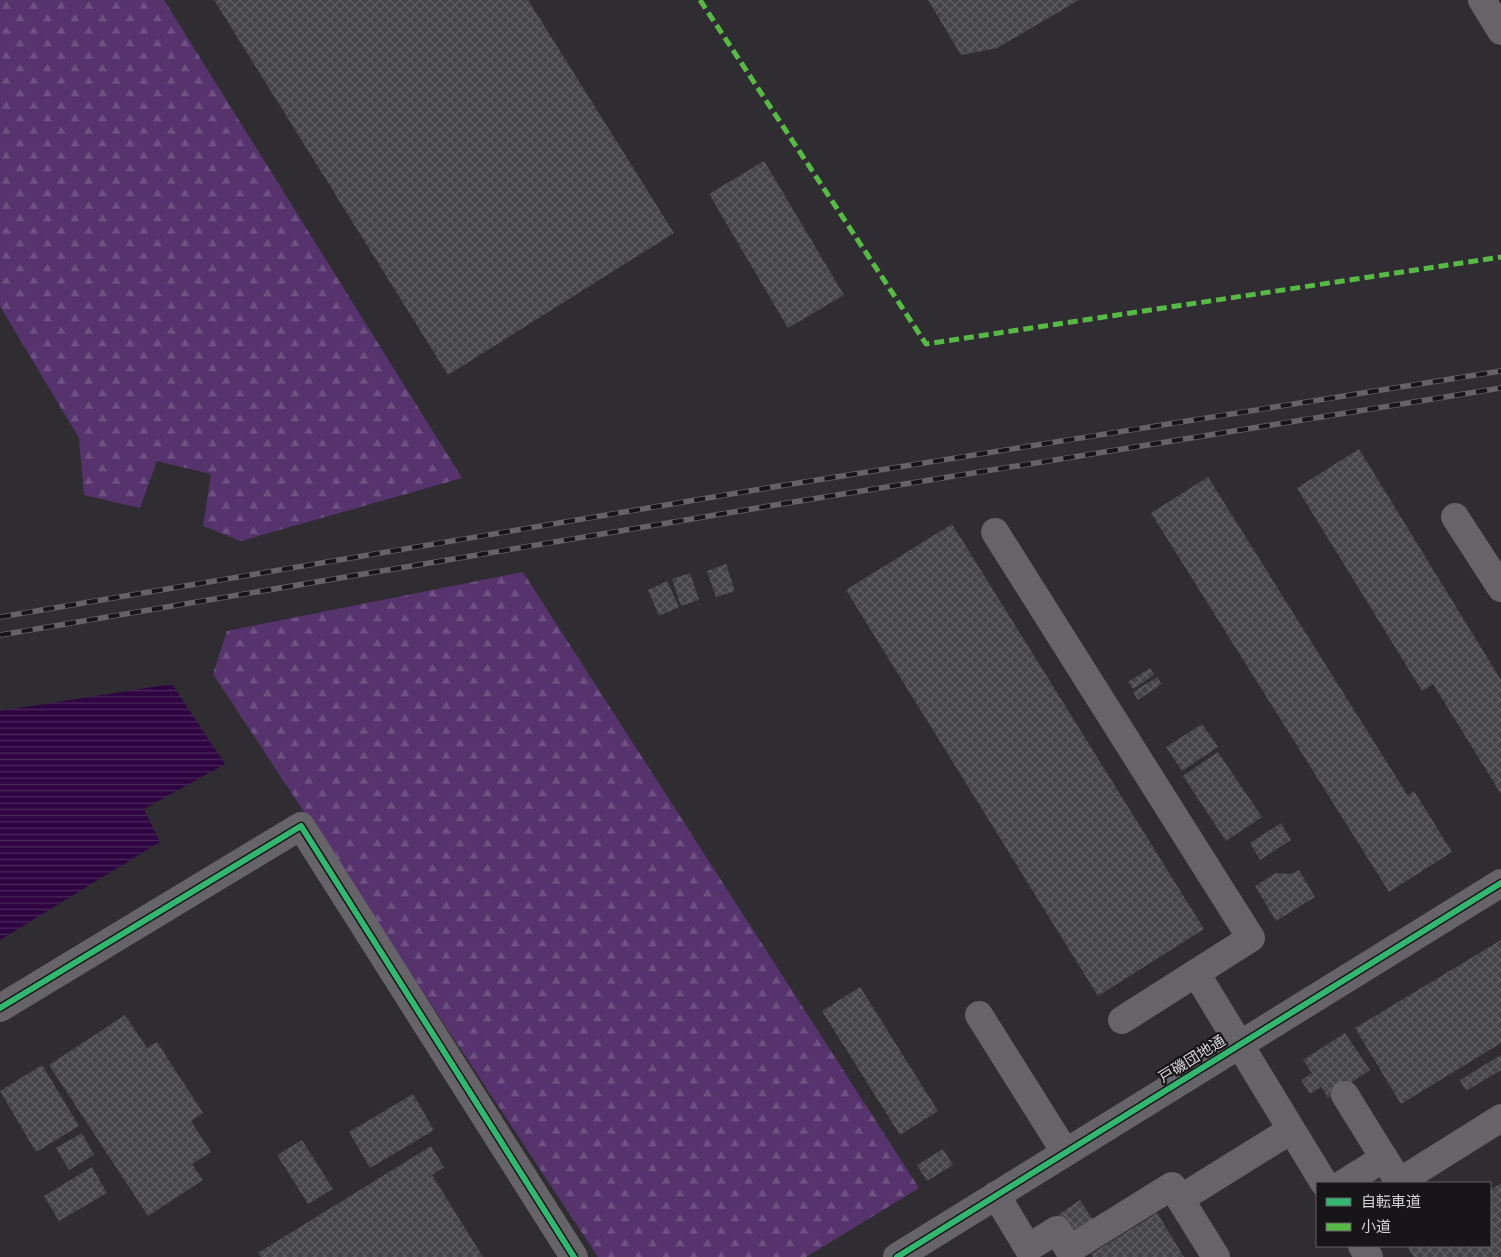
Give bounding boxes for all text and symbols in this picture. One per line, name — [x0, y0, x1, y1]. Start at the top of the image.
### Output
street label: 戸磯団地通 — [1155, 1031, 1229, 1087]
legend — [1316, 1182, 1491, 1247]
text: 自転車道 — [1361, 1193, 1421, 1211]
text: 小道 — [1361, 1218, 1391, 1236]

